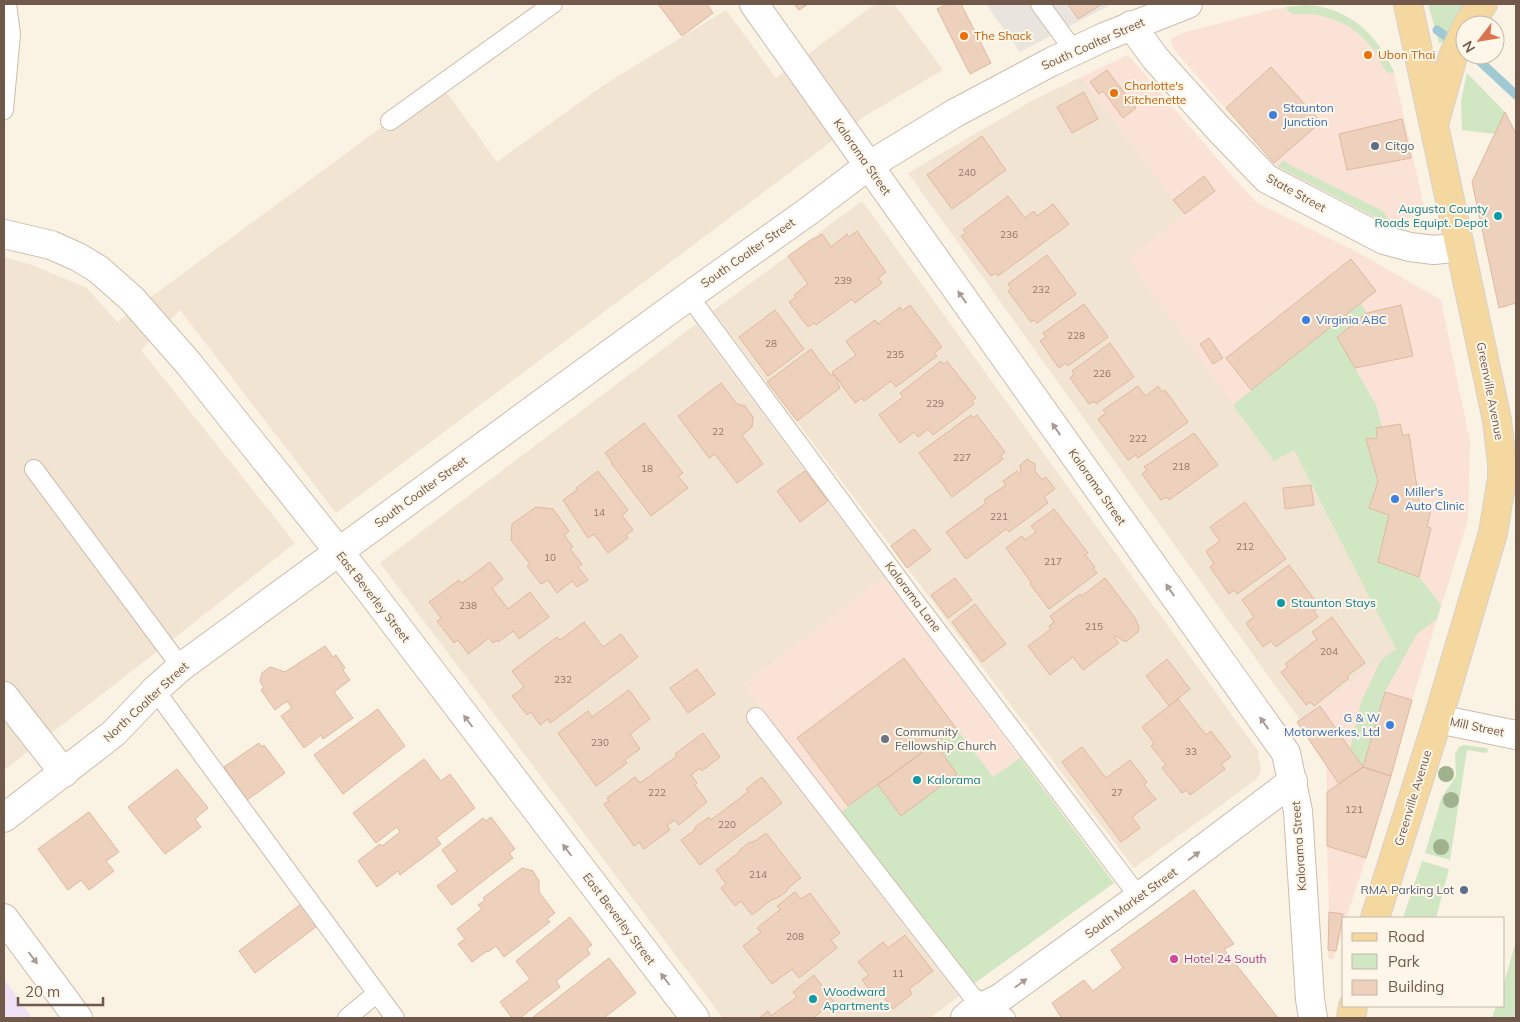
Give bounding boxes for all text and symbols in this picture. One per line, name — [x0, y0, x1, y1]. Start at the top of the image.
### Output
street label: South Coalter Street — [1039, 14, 1147, 73]
north arrow — [1455, 15, 1505, 65]
place label: The Shack — [974, 28, 1033, 43]
marker: The Shack — [958, 30, 970, 42]
text: N — [1458, 38, 1479, 56]
place label: Ubon Thai — [1378, 47, 1435, 62]
marker: Ubon Thai — [1362, 49, 1374, 61]
place label: Charlotte's Kitchenette — [1124, 78, 1186, 107]
marker: Charlotte's Kitchenette — [1108, 87, 1120, 99]
place label: Staunton Junction — [1283, 100, 1334, 129]
marker: Staunton Junction — [1267, 109, 1279, 121]
street label: Kalorama Street — [830, 116, 894, 198]
place label: Citgo — [1385, 138, 1414, 153]
marker: Citgo — [1369, 140, 1381, 152]
house number: 240 — [958, 166, 976, 179]
street label: State Street — [1264, 170, 1329, 215]
place label: Augusta County Roads Equipt. Depot — [1374, 201, 1489, 230]
marker: Augusta County Roads Equipt. Depot — [1492, 210, 1504, 222]
street label: South Coalter Street — [698, 214, 798, 291]
house number: 236 — [1000, 228, 1018, 241]
house number: 239 — [834, 274, 852, 287]
house number: 232 — [1032, 283, 1050, 296]
one-way arrow — [957, 290, 967, 304]
place label: Virginia ABC — [1316, 312, 1387, 327]
marker: Virginia ABC — [1300, 314, 1312, 326]
house number: 228 — [1067, 329, 1085, 342]
house number: 28 — [765, 337, 777, 350]
street label: Greenville Avenue — [1474, 341, 1507, 441]
house number: 235 — [886, 348, 904, 361]
house number: 226 — [1093, 367, 1111, 380]
house number: 229 — [926, 397, 944, 410]
one-way arrow — [1051, 422, 1061, 436]
house number: 22 — [712, 425, 724, 438]
house number: 222 — [1129, 432, 1147, 445]
street label: Kalorama Street — [1065, 446, 1129, 528]
house number: 227 — [953, 451, 971, 464]
street label: South Coalter Street — [371, 453, 470, 530]
house number: 218 — [1172, 460, 1190, 473]
house number: 18 — [641, 462, 653, 475]
place label: Miller's Auto Clinic — [1405, 484, 1465, 513]
marker: Miller's Auto Clinic — [1389, 493, 1401, 505]
house number: 14 — [593, 506, 605, 519]
house number: 221 — [990, 510, 1008, 523]
house number: 212 — [1236, 540, 1254, 553]
street label: East Beverley Street — [333, 548, 414, 645]
house number: 10 — [544, 551, 556, 564]
house number: 217 — [1044, 555, 1062, 568]
street label: Kalorama Lane — [882, 559, 945, 635]
one-way arrow — [1165, 583, 1175, 597]
place label: Staunton Stays — [1291, 595, 1376, 610]
marker: Staunton Stays — [1275, 597, 1287, 609]
house number: 238 — [459, 599, 477, 612]
house number: 215 — [1085, 620, 1103, 633]
house number: 204 — [1320, 645, 1338, 658]
street label: North Coalter Street — [100, 658, 191, 745]
house number: 232 — [554, 673, 572, 686]
place label: G & W Motorwerkes, Ltd — [1284, 710, 1380, 739]
street label: Mill Street — [1449, 713, 1506, 740]
one-way arrow — [463, 715, 474, 728]
one-way arrow — [1259, 716, 1269, 730]
marker: G & W Motorwerkes, Ltd — [1384, 719, 1396, 731]
place label: Community Fellowship Church — [895, 724, 996, 753]
marker: Community Fellowship Church — [879, 733, 891, 745]
house number: 230 — [591, 736, 609, 749]
house number: 33 — [1185, 745, 1197, 758]
street label: Greenville Avenue — [1391, 748, 1434, 848]
place label: Kalorama — [927, 772, 981, 787]
marker: Kalorama — [911, 774, 923, 786]
house number: 222 — [648, 786, 666, 799]
house number: 27 — [1111, 786, 1123, 799]
street label: Kalorama Street — [1288, 801, 1309, 891]
house number: 121 — [1345, 803, 1363, 816]
house number: 220 — [718, 818, 736, 831]
one-way arrow — [562, 843, 572, 857]
one-way arrow — [1187, 851, 1201, 861]
street label: South Market Street — [1082, 864, 1180, 941]
house number: 214 — [749, 868, 767, 881]
street label: East Beverley Street — [580, 870, 659, 968]
place label: RMA Parking Lot — [1360, 882, 1454, 897]
marker: RMA Parking Lot — [1458, 884, 1470, 896]
legend — [1342, 917, 1505, 1007]
text: Road — [1388, 927, 1425, 946]
house number: 208 — [786, 930, 804, 943]
one-way arrow — [28, 951, 38, 965]
place label: Hotel 24 South — [1184, 951, 1267, 966]
text: Park — [1388, 952, 1420, 971]
marker: Hotel 24 South — [1168, 953, 1180, 965]
house number: 11 — [892, 967, 904, 980]
one-way arrow — [660, 972, 670, 986]
scale bar — [18, 974, 102, 1006]
text: Building — [1388, 977, 1444, 996]
one-way arrow — [1014, 978, 1027, 988]
text: 20 m — [25, 982, 60, 1001]
place label: Woodward Apartments — [823, 984, 889, 1013]
marker: Woodward Apartments — [807, 993, 819, 1005]

